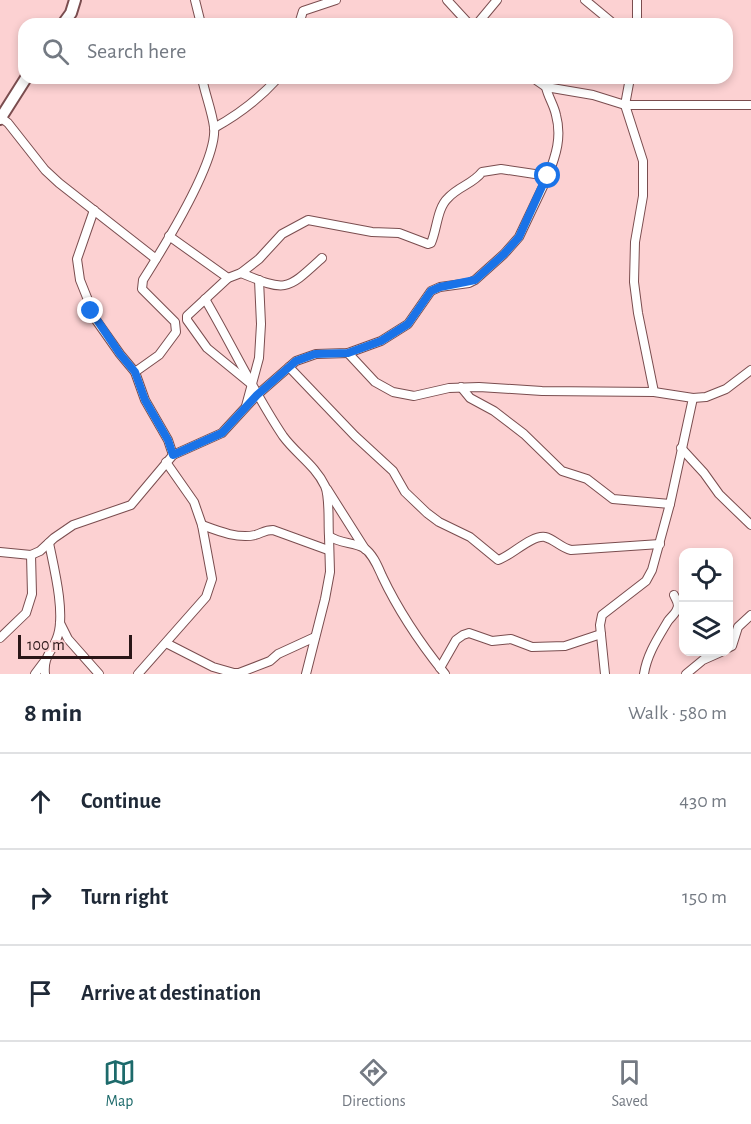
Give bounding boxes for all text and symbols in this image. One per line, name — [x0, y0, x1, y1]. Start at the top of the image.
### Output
search box — [18, 18, 733, 84]
icon: search — [39, 35, 72, 68]
text: Search here — [87, 40, 186, 62]
route start — [534, 162, 560, 188]
route end — [77, 297, 103, 323]
map controls — [679, 548, 733, 656]
button: locate — [679, 548, 733, 602]
button: layers — [679, 602, 733, 656]
scale bar — [18, 632, 132, 660]
text: 100 m — [27, 637, 65, 653]
text: 8 min — [24, 700, 82, 726]
text: Walk · 580 m — [628, 703, 727, 723]
icon: ahead — [24, 785, 57, 818]
text: Continue — [81, 790, 161, 812]
text: 430 m — [679, 791, 727, 811]
icon: right — [24, 881, 57, 914]
text: Turn right — [81, 886, 168, 908]
text: 150 m — [682, 887, 727, 907]
icon: arrive — [24, 977, 57, 1010]
text: Arrive at destination — [81, 982, 261, 1004]
tab: Map — [103, 1056, 136, 1111]
tab: Directions — [342, 1056, 406, 1111]
tab: Saved — [611, 1056, 648, 1111]

